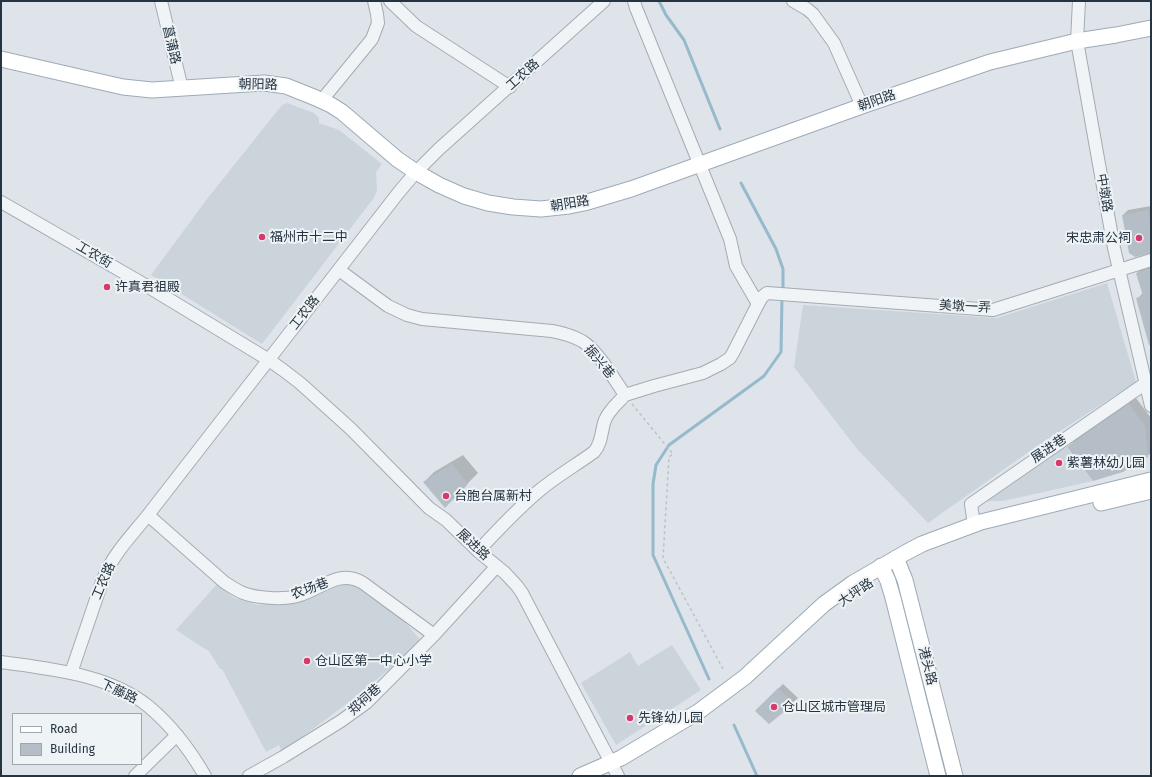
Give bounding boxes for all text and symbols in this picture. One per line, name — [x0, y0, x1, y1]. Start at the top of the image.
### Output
street label: 菖蒲路 — [159, 24, 183, 66]
street label: 工农路 — [503, 56, 543, 94]
street label: 朝阳路 — [238, 77, 278, 93]
street label: 朝阳路 — [856, 87, 898, 115]
street label: 中墩路 — [1093, 172, 1115, 214]
street label: 朝阳路 — [550, 193, 590, 215]
place label: 福州市十二中 — [270, 229, 348, 245]
place label: 宋忠肃公祠 — [1066, 230, 1131, 246]
marker: 福州市十二中 — [257, 232, 267, 242]
marker: 宋忠肃公祠 — [1134, 233, 1144, 243]
street label: 工农街 — [73, 238, 115, 272]
place label: 许真君祖殿 — [115, 279, 180, 295]
marker: 许真君祖殿 — [102, 282, 112, 292]
street label: 工农路 — [287, 293, 323, 333]
street label: 美墩一弄 — [939, 298, 991, 316]
street label: 振兴巷 — [580, 342, 618, 382]
street label: 展进巷 — [1028, 432, 1070, 466]
place label: 紫薯林幼儿园 — [1067, 455, 1145, 471]
marker: 紫薯林幼儿园 — [1054, 458, 1064, 468]
place label: 台胞台属新村 — [454, 488, 532, 504]
marker: 台胞台属新村 — [441, 491, 451, 501]
street label: 展进路 — [453, 526, 493, 564]
street label: 工农路 — [89, 560, 119, 602]
street label: 农场巷 — [289, 575, 331, 603]
street label: 大坪路 — [835, 576, 877, 610]
street label: 港头路 — [915, 645, 939, 687]
place label: 仓山区第一中心小学 — [315, 653, 432, 669]
marker: 仓山区第一中心小学 — [302, 656, 312, 666]
street label: 下藤路 — [98, 677, 140, 707]
street label: 郑祠巷 — [345, 681, 385, 719]
place label: 仓山区城市管理局 — [782, 699, 886, 715]
marker: 仓山区城市管理局 — [769, 702, 779, 712]
place label: 先锋幼儿园 — [638, 710, 703, 726]
legend — [12, 713, 142, 765]
marker: 先锋幼儿园 — [625, 713, 635, 723]
text: Road — [50, 722, 78, 736]
text: Building — [50, 742, 95, 756]

